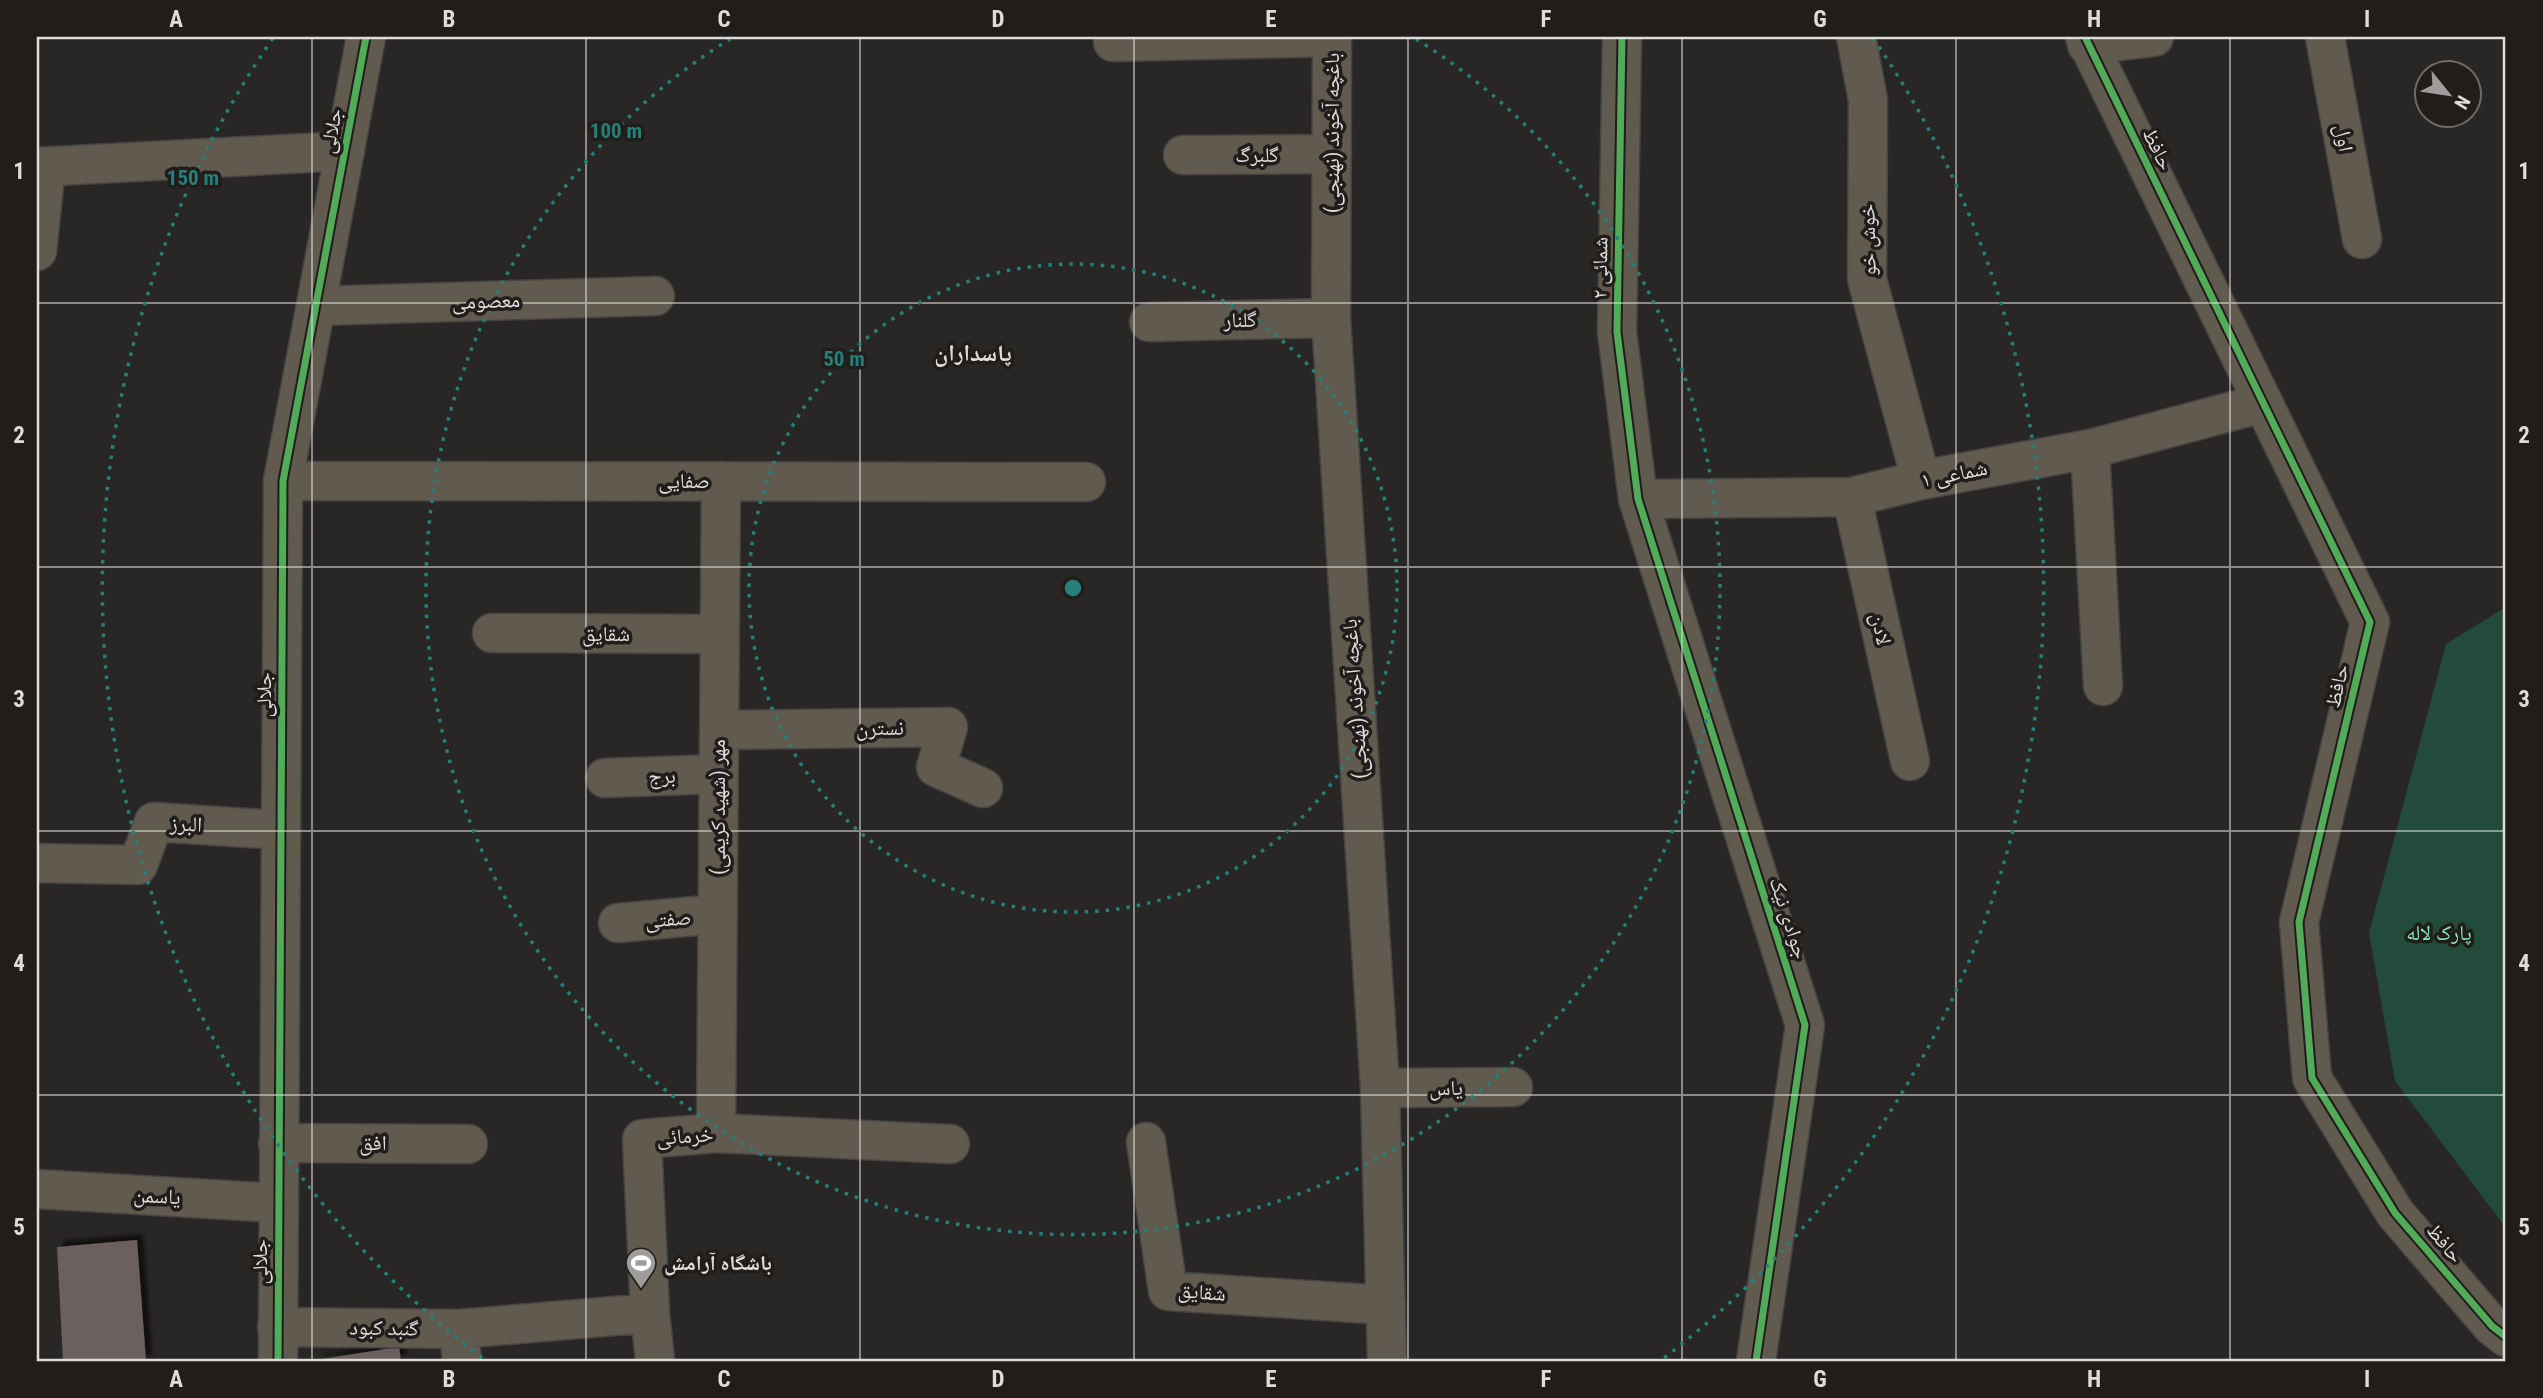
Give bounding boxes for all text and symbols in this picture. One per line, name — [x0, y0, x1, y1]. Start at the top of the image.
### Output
text: A — [169, 6, 183, 33]
text: B — [443, 6, 455, 33]
text: C — [717, 6, 731, 33]
text: D — [992, 6, 1005, 33]
text: E — [1265, 6, 1277, 33]
text: F — [1541, 6, 1552, 33]
text: G — [1813, 6, 1827, 33]
text: H — [2087, 6, 2101, 33]
text: I — [2364, 6, 2370, 33]
street label: باغچه آخوند (نهنجی) — [1320, 53, 1345, 213]
north arrow — [2414, 60, 2484, 130]
text: N — [2449, 91, 2475, 113]
street label: جلالی — [315, 107, 348, 156]
text: 100 m — [590, 119, 642, 143]
street label: اول — [2330, 122, 2358, 154]
street label: حافظ — [2138, 124, 2178, 174]
street label: گلبرگ — [1235, 143, 1279, 167]
text: 1 — [13, 158, 25, 185]
text: 1 — [2518, 158, 2530, 185]
text: 150 m — [167, 166, 219, 190]
street label: خوش خو — [1855, 204, 1882, 276]
street label: شمائی ۲ — [1587, 237, 1614, 299]
street label: معصومی — [451, 288, 521, 315]
street label: گلنار — [1222, 308, 1257, 332]
district label: پاسداران — [934, 340, 1012, 367]
text: 50 m — [823, 347, 865, 371]
text: 2 — [13, 422, 25, 449]
text: 2 — [2518, 422, 2530, 449]
street label: شماعی ۱ — [1919, 456, 1989, 493]
street label: صفایی — [658, 469, 710, 494]
centre of rings — [1061, 576, 1085, 600]
street label: لادن — [1866, 611, 1896, 647]
street label: باغچه آخوند (نهنجی) — [1337, 618, 1374, 780]
street label: شقایق — [582, 622, 630, 647]
street label: حافظ — [2320, 662, 2354, 710]
street label: جلالی — [252, 672, 277, 718]
text: 3 — [13, 686, 25, 713]
text: 3 — [2518, 686, 2530, 713]
street label: نسترن — [856, 716, 904, 740]
street label: مهر (شهید کریمی) — [706, 739, 731, 875]
street label: برج — [648, 764, 676, 789]
street label: البرز — [168, 811, 203, 837]
street label: جوادی نیک — [1765, 874, 1813, 962]
street label: صفتی — [644, 905, 692, 934]
park label: پارک لاله — [2406, 921, 2472, 945]
text: 4 — [13, 950, 25, 977]
text: 4 — [2518, 950, 2530, 977]
street label: یاس — [1429, 1076, 1463, 1101]
street label: خرمائی — [656, 1122, 714, 1151]
street label: افق — [359, 1131, 387, 1156]
street label: یاسمن — [133, 1183, 181, 1210]
text: 5 — [13, 1214, 25, 1241]
text: 5 — [2518, 1214, 2530, 1241]
street label: حافظ — [2422, 1219, 2468, 1267]
street label: جلالی — [248, 1239, 273, 1285]
sports icon: باشگاه آرامش — [624, 1246, 658, 1290]
place label: باشگاه آرامش — [664, 1251, 772, 1276]
street label: شقایق — [1177, 1278, 1227, 1307]
street label: گنبد کبود — [349, 1315, 419, 1341]
text: A — [169, 1366, 183, 1393]
text: B — [443, 1366, 455, 1393]
text: C — [717, 1366, 731, 1393]
text: D — [992, 1366, 1005, 1393]
text: E — [1265, 1366, 1277, 1393]
text: F — [1541, 1366, 1552, 1393]
text: G — [1813, 1366, 1827, 1393]
text: H — [2087, 1366, 2101, 1393]
text: I — [2364, 1366, 2370, 1393]

